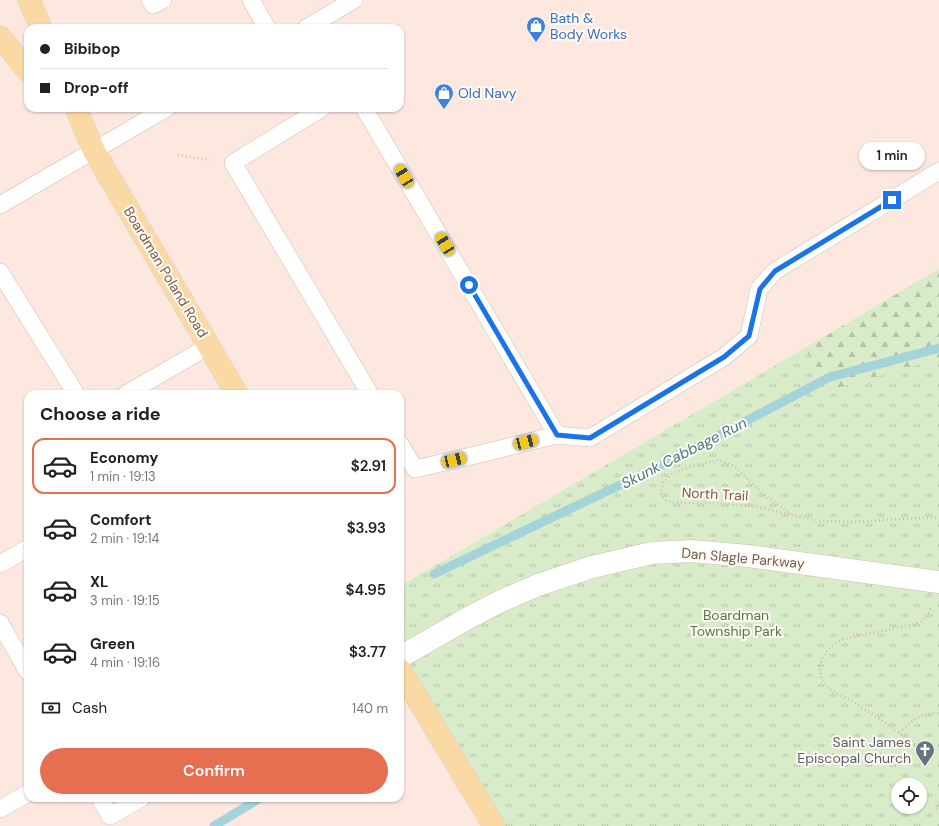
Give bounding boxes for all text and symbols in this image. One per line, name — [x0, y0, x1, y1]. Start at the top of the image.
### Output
place label: Bath & Body Works — [550, 9, 627, 43]
shop icon: Bath & Body Works — [525, 15, 547, 43]
text: Bibibop — [64, 39, 120, 59]
text: Drop-off — [64, 78, 129, 98]
shop icon: Old Navy — [433, 82, 455, 110]
place label: Old Navy — [458, 84, 517, 102]
callout: 1 min — [859, 142, 925, 170]
text: 1 min — [876, 147, 908, 164]
car — [393, 163, 415, 189]
route end — [883, 191, 901, 209]
street label: Boardman Poland Road — [120, 203, 212, 341]
car — [434, 231, 456, 257]
route start — [460, 276, 478, 294]
text: Choose a ride — [40, 402, 161, 426]
water label: Skunk Cabbage Run — [618, 412, 751, 493]
car — [513, 433, 539, 451]
icon: car — [42, 448, 78, 484]
text: Economy — [90, 448, 158, 468]
car — [441, 451, 467, 469]
text: $2.91 — [351, 456, 386, 476]
text: 1 min · 19:13 — [90, 468, 156, 485]
street label: North Trail — [681, 483, 749, 505]
icon: car — [42, 510, 78, 546]
text: Comfort — [90, 510, 151, 530]
text: $3.93 — [347, 518, 386, 538]
text: 2 min · 19:14 — [90, 530, 159, 547]
street label: Dan Slagle Parkway — [681, 544, 806, 572]
icon: car — [42, 572, 78, 608]
text: XL — [90, 572, 108, 592]
text: $4.95 — [346, 580, 386, 600]
text: 3 min · 19:15 — [90, 592, 160, 609]
park label: Boardman Township Park — [690, 606, 782, 640]
icon: car — [42, 634, 78, 670]
text: Green — [90, 634, 135, 654]
text: $3.77 — [349, 642, 386, 662]
text: 4 min · 19:16 — [90, 654, 160, 671]
icon: cash — [40, 697, 62, 719]
text: Cash — [72, 698, 107, 718]
text: 140 m — [352, 700, 388, 717]
place label: Saint James Episcopal Church — [797, 733, 911, 767]
church icon: Saint James Episcopal Church — [914, 739, 936, 767]
button: Confirm — [40, 748, 388, 794]
map controls — [891, 778, 927, 814]
button: locate — [891, 778, 927, 814]

